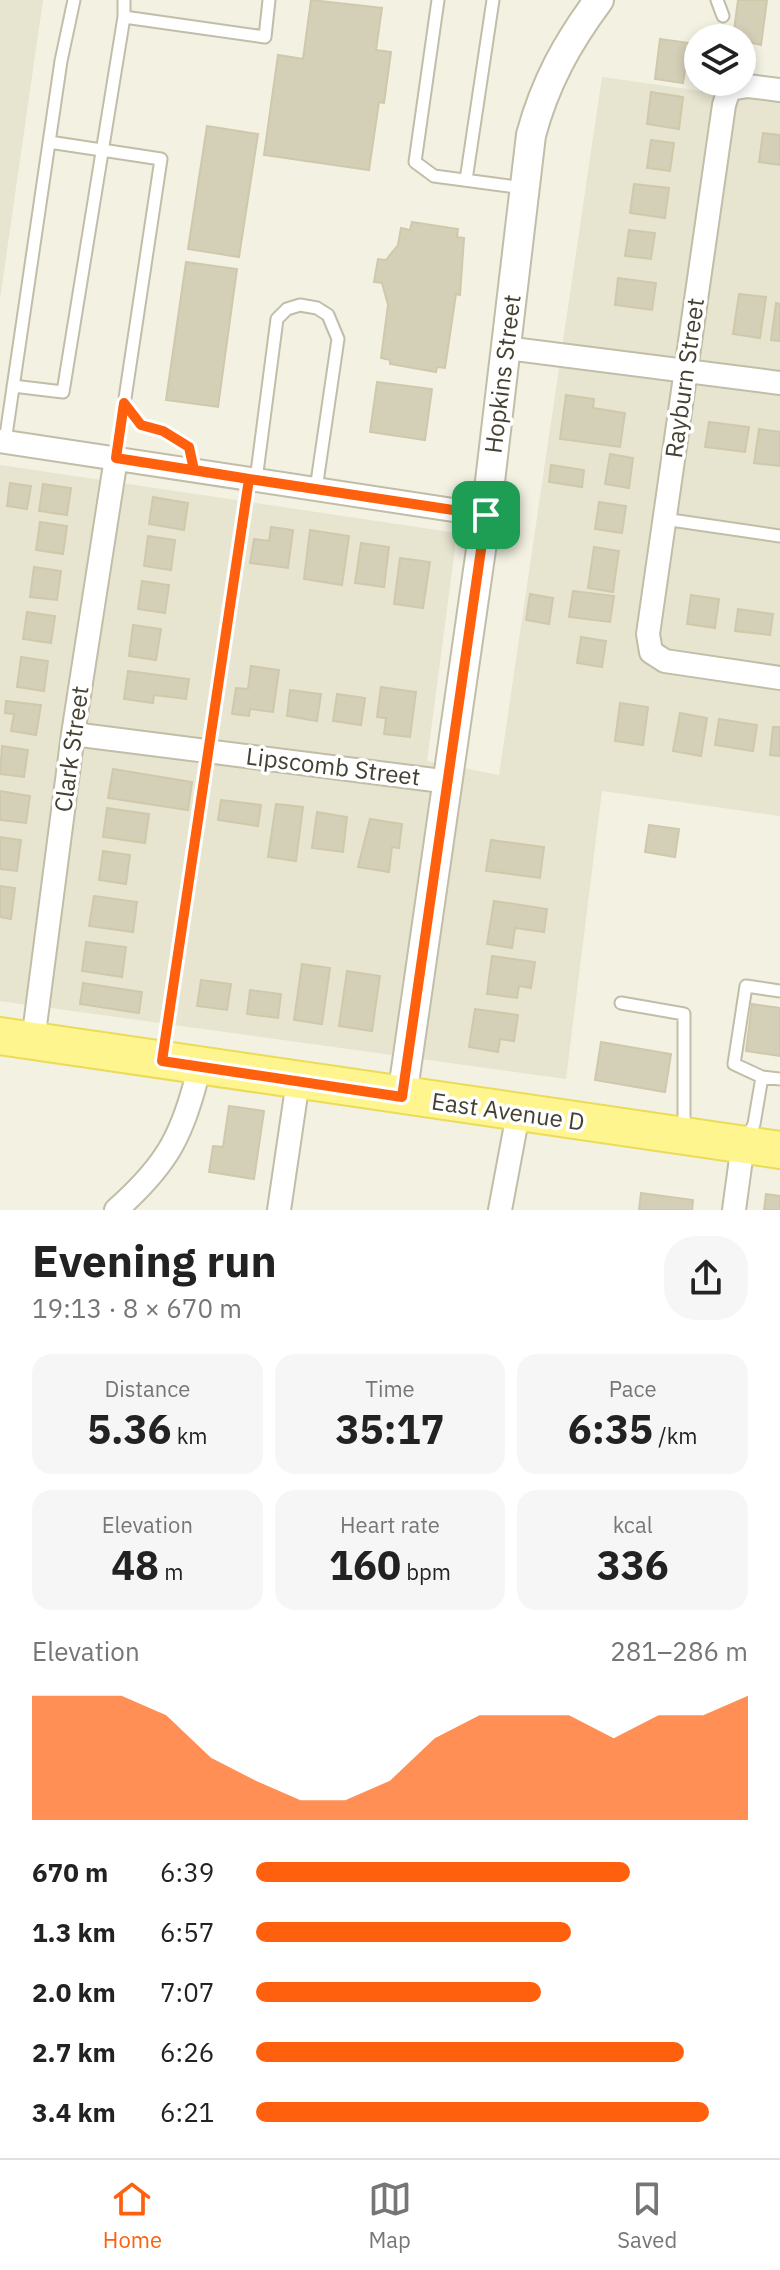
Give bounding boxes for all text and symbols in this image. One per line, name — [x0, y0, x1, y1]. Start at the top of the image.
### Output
map controls — [684, 24, 756, 96]
button: layers — [684, 24, 756, 96]
street label: Hopkins Street — [476, 293, 528, 455]
street label: Rayburn Street — [657, 296, 711, 460]
pin — [452, 481, 520, 549]
icon: arrive — [464, 493, 508, 537]
street label: Clark Street — [46, 684, 96, 814]
street label: Lipscomb Street — [244, 739, 422, 793]
street label: East Avenue D — [429, 1084, 587, 1138]
text: Evening run — [32, 1232, 277, 1289]
button: share — [664, 1236, 748, 1320]
text: 19:13 · 8 × 670 m — [32, 1291, 242, 1325]
text: Distance — [104, 1374, 190, 1403]
text: Time — [365, 1374, 415, 1403]
text: Pace — [609, 1374, 657, 1403]
text: 5.36 — [87, 1403, 172, 1455]
text: 35:17 — [335, 1403, 445, 1455]
text: 6:35 — [568, 1403, 653, 1455]
text: km — [172, 1421, 208, 1450]
text: /km — [653, 1421, 697, 1450]
text: Elevation — [102, 1510, 193, 1539]
text: Heart rate — [340, 1510, 440, 1539]
text: kcal — [613, 1510, 653, 1539]
text: 48 — [111, 1539, 159, 1591]
text: 160 — [329, 1539, 401, 1591]
text: 336 — [597, 1539, 669, 1591]
text: m — [159, 1557, 184, 1586]
text: bpm — [401, 1557, 451, 1586]
text: Elevation — [32, 1634, 140, 1668]
text: 281–286 m — [610, 1634, 748, 1668]
text: 670 m — [32, 1855, 108, 1889]
text: 6:39 — [160, 1855, 214, 1889]
text: 1.3 km — [32, 1915, 116, 1949]
text: 6:57 — [160, 1915, 214, 1949]
text: 2.0 km — [32, 1975, 116, 2009]
text: 7:07 — [160, 1975, 214, 2009]
text: 2.7 km — [32, 2035, 116, 2069]
text: 6:26 — [160, 2035, 214, 2069]
text: 3.4 km — [32, 2095, 116, 2129]
text: 6:21 — [160, 2095, 214, 2129]
tab: Home — [103, 2177, 162, 2254]
tab: Map — [368, 2177, 412, 2254]
tab: Saved — [617, 2177, 677, 2254]

